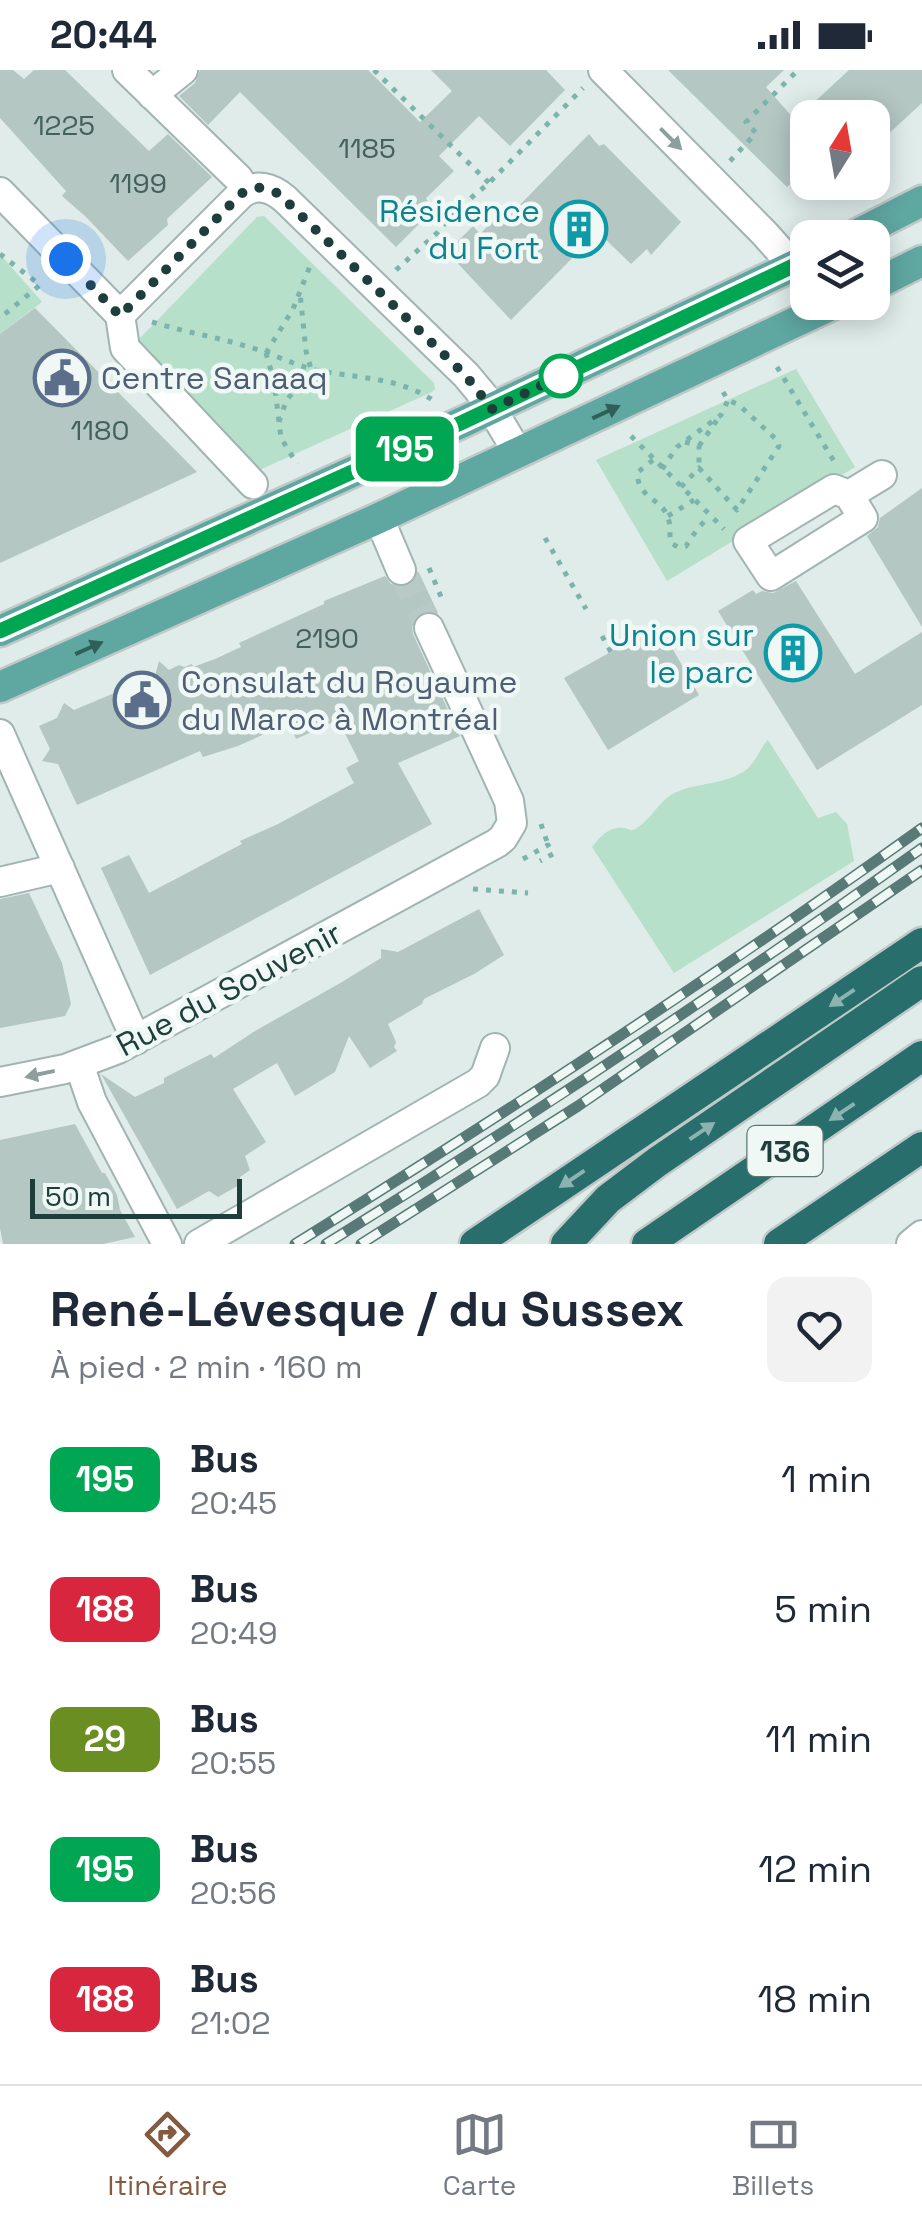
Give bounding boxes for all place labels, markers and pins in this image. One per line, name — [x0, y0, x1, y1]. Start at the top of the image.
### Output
place label: Résidence du Fort — [379, 191, 540, 268]
building icon: Résidence du Fort — [549, 199, 609, 259]
public building icon: Centre Sanaaq — [32, 348, 92, 408]
unlabelled marker — [540, 355, 582, 397]
place label: Centre Sanaaq — [101, 358, 328, 398]
place label: Union sur le parc — [609, 615, 754, 692]
building icon: Union sur le parc — [763, 623, 823, 683]
place label: Consulat du Royaume du Maroc à Montréal — [181, 662, 518, 739]
public building icon: Consulat du Royaume du Maroc à Montréal — [112, 670, 172, 730]

